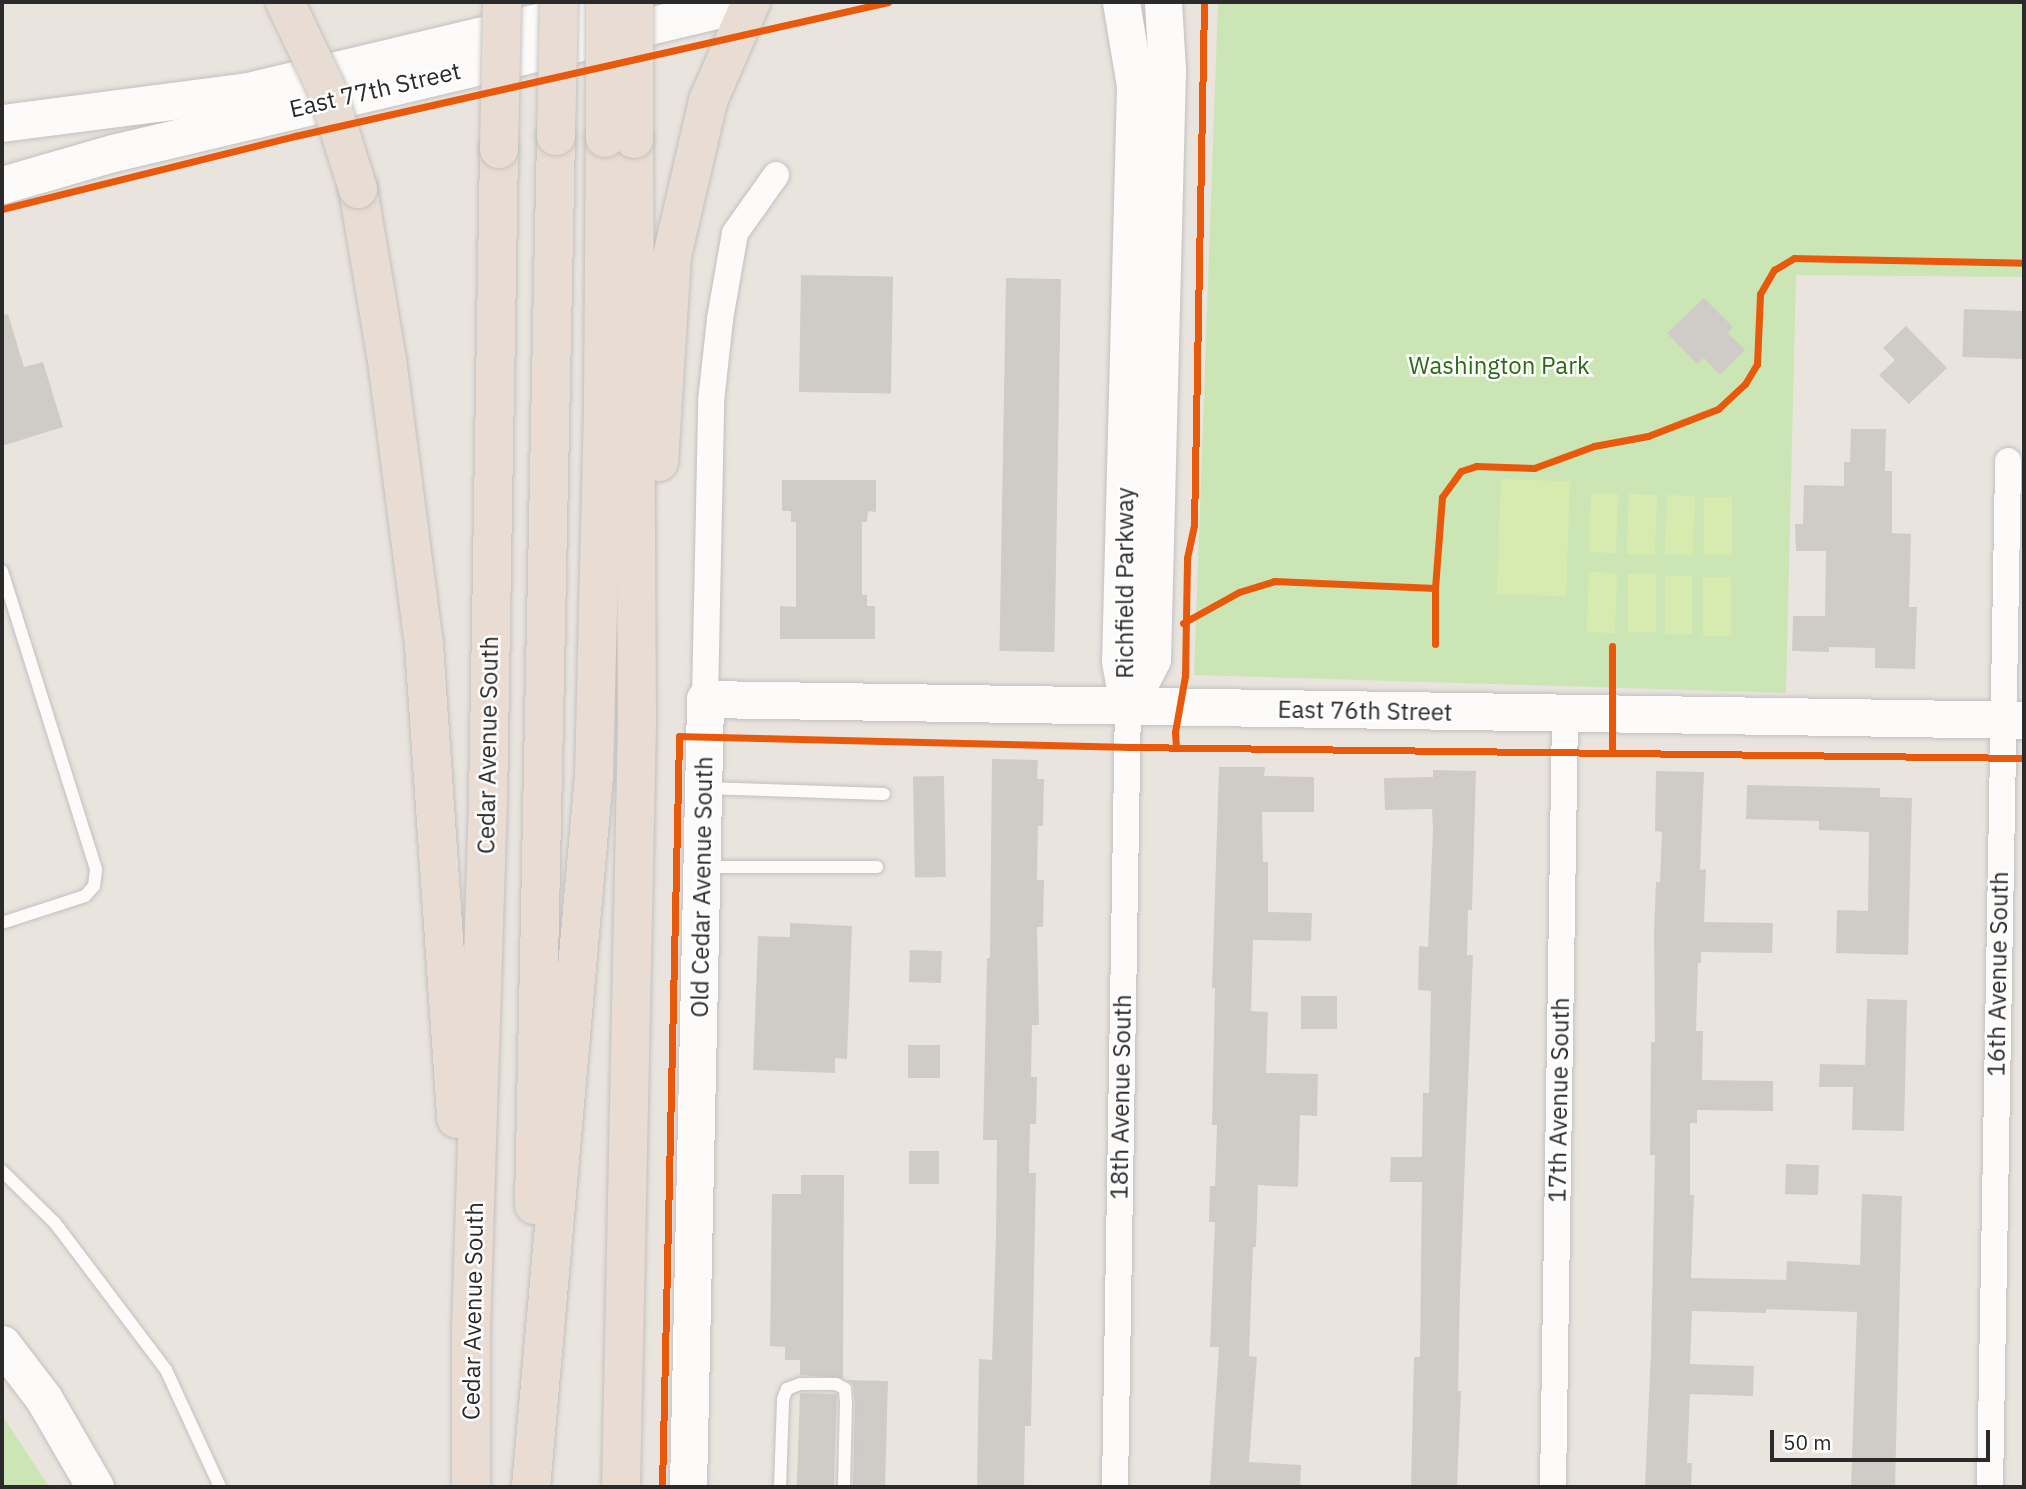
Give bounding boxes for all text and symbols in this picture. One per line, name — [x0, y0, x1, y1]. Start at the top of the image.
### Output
street label: East 77th Street — [287, 56, 463, 124]
park label: Washington Park — [1408, 352, 1590, 380]
street label: Richfield Parkway — [1111, 487, 1139, 679]
street label: Cedar Avenue South — [472, 636, 504, 854]
street label: East 76th Street — [1277, 695, 1453, 727]
street label: Old Cedar Avenue South — [685, 756, 719, 1018]
street label: 16th Avenue South — [1982, 871, 2014, 1077]
street label: 18th Avenue South — [1105, 994, 1137, 1200]
street label: 17th Avenue South — [1543, 997, 1575, 1203]
street label: Cedar Avenue South — [457, 1202, 489, 1420]
scale bar — [1774, 1416, 1994, 1460]
text: 50 m — [1783, 1428, 1832, 1456]

